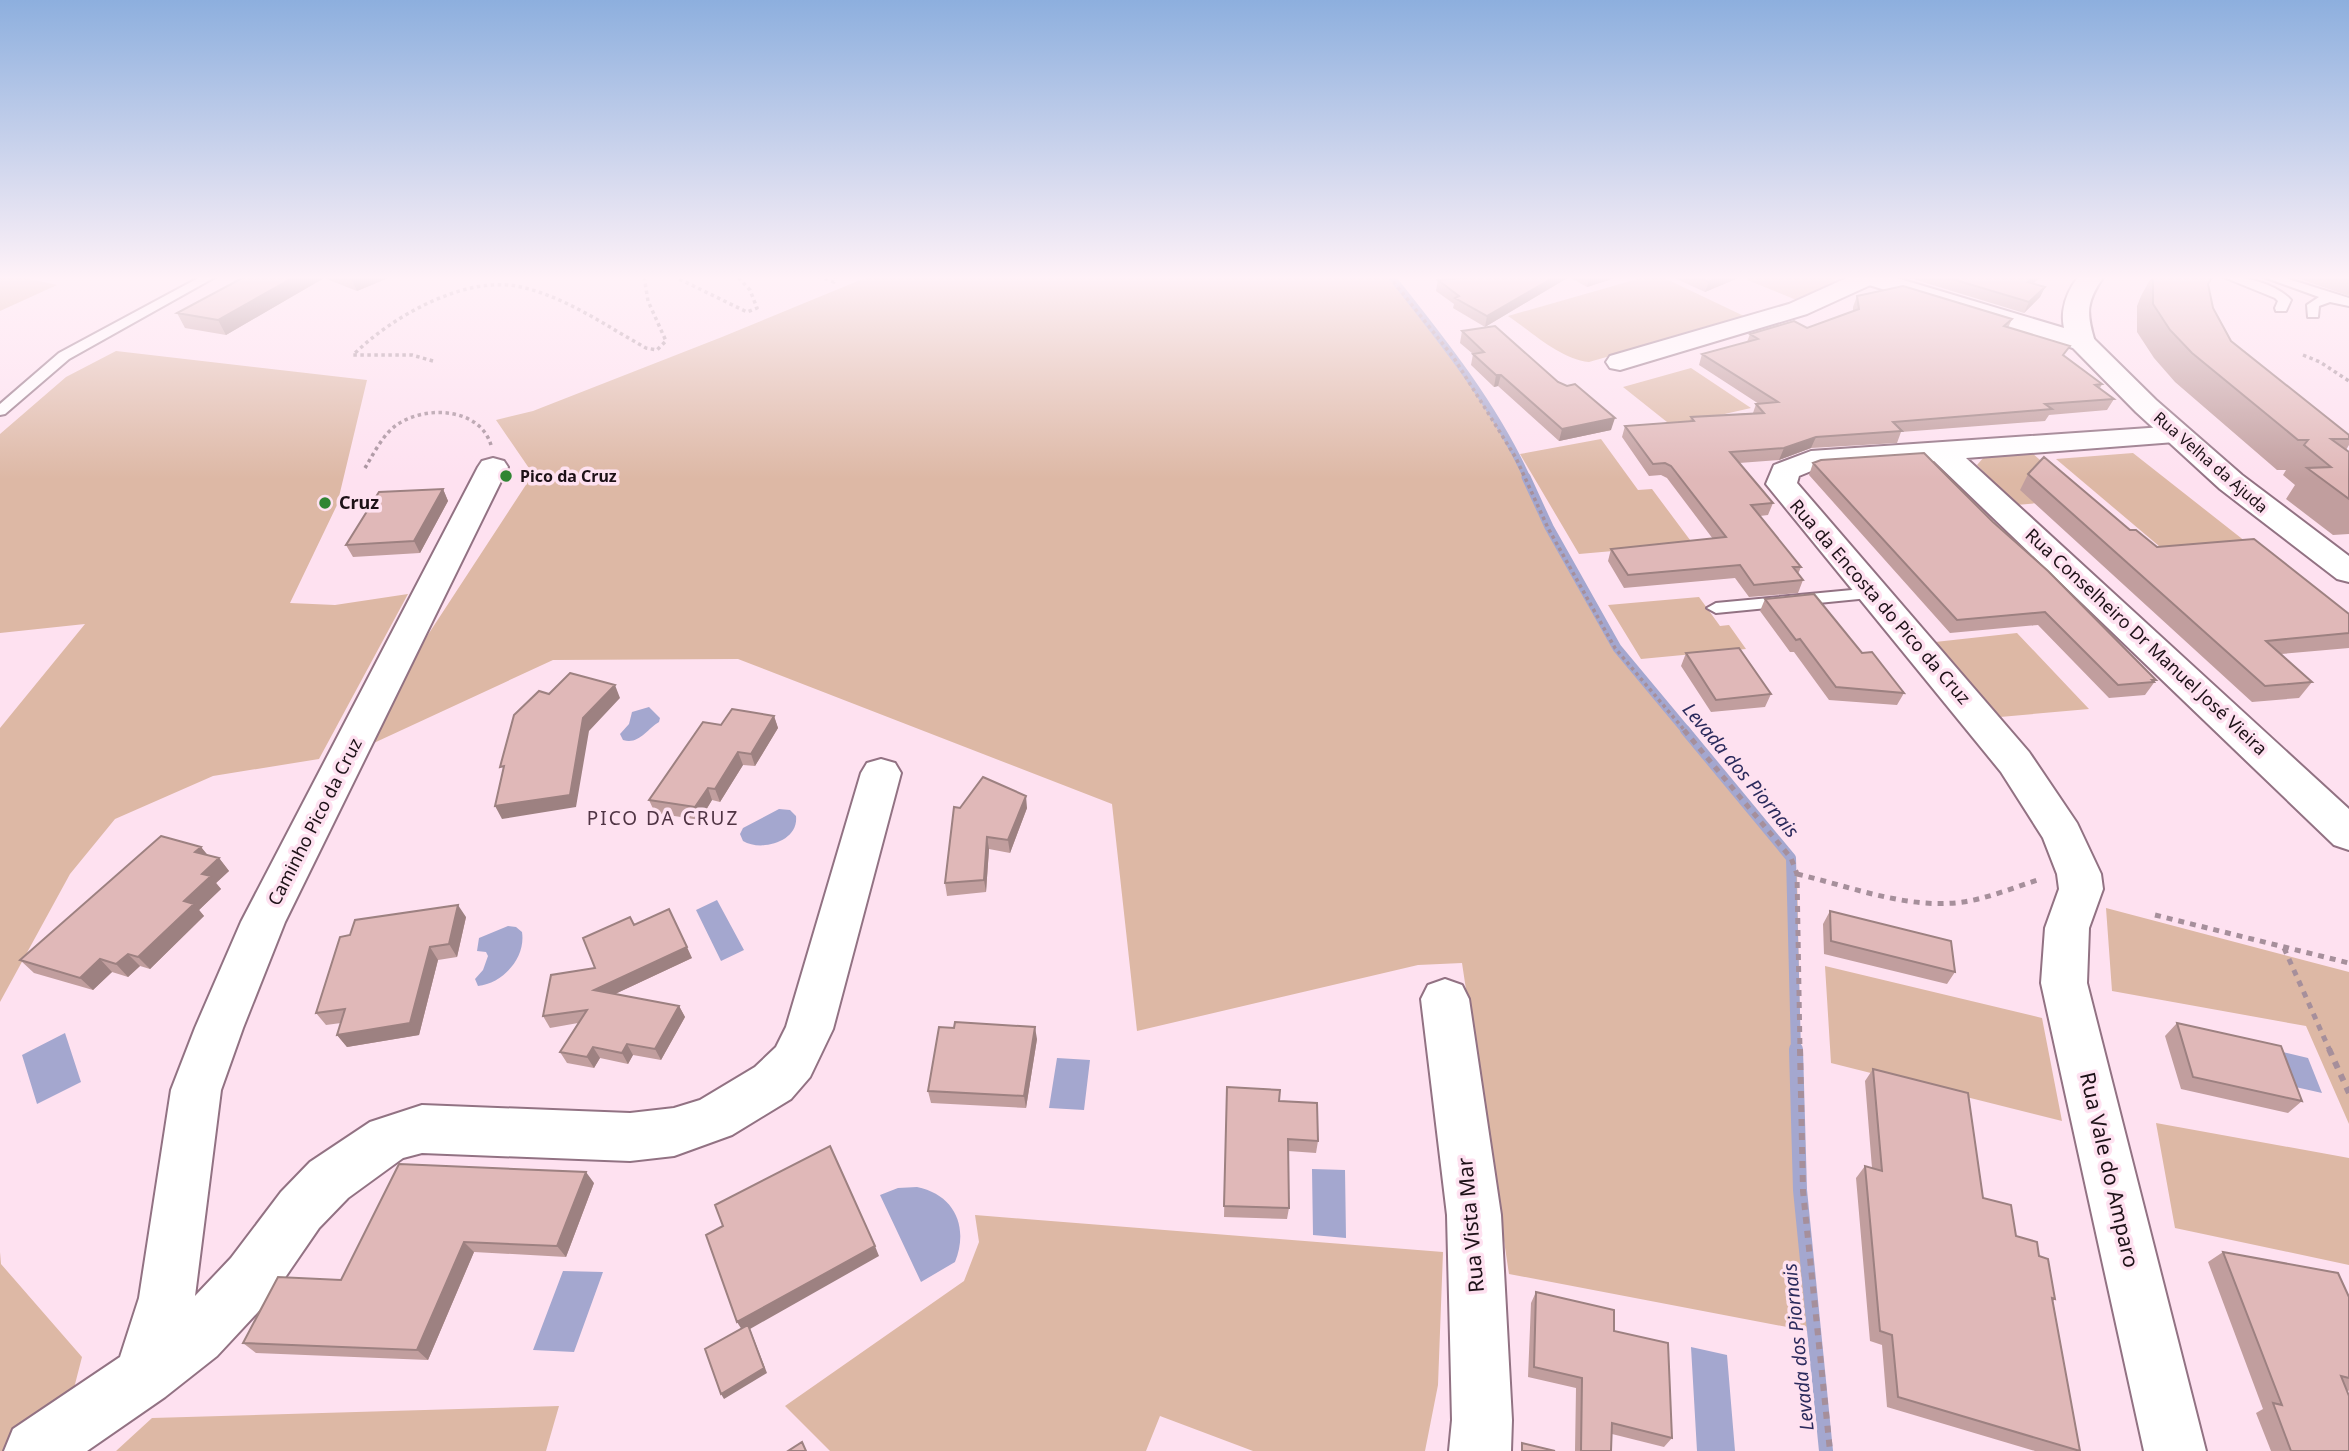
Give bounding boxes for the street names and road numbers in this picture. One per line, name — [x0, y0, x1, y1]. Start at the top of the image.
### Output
street label: Rua Velha da Ajuda — [2149, 406, 2273, 518]
street label: Rua da Encosta do Pico da Cruz — [1785, 494, 1976, 709]
street label: Rua Conselheiro Dr Manuel José Vieira — [2021, 523, 2273, 760]
street label: Caminho Pico da Cruz — [261, 734, 367, 909]
street label: Rua Vale do Amparo — [2074, 1069, 2146, 1270]
street label: Rua Vista Mar — [1450, 1156, 1490, 1294]

